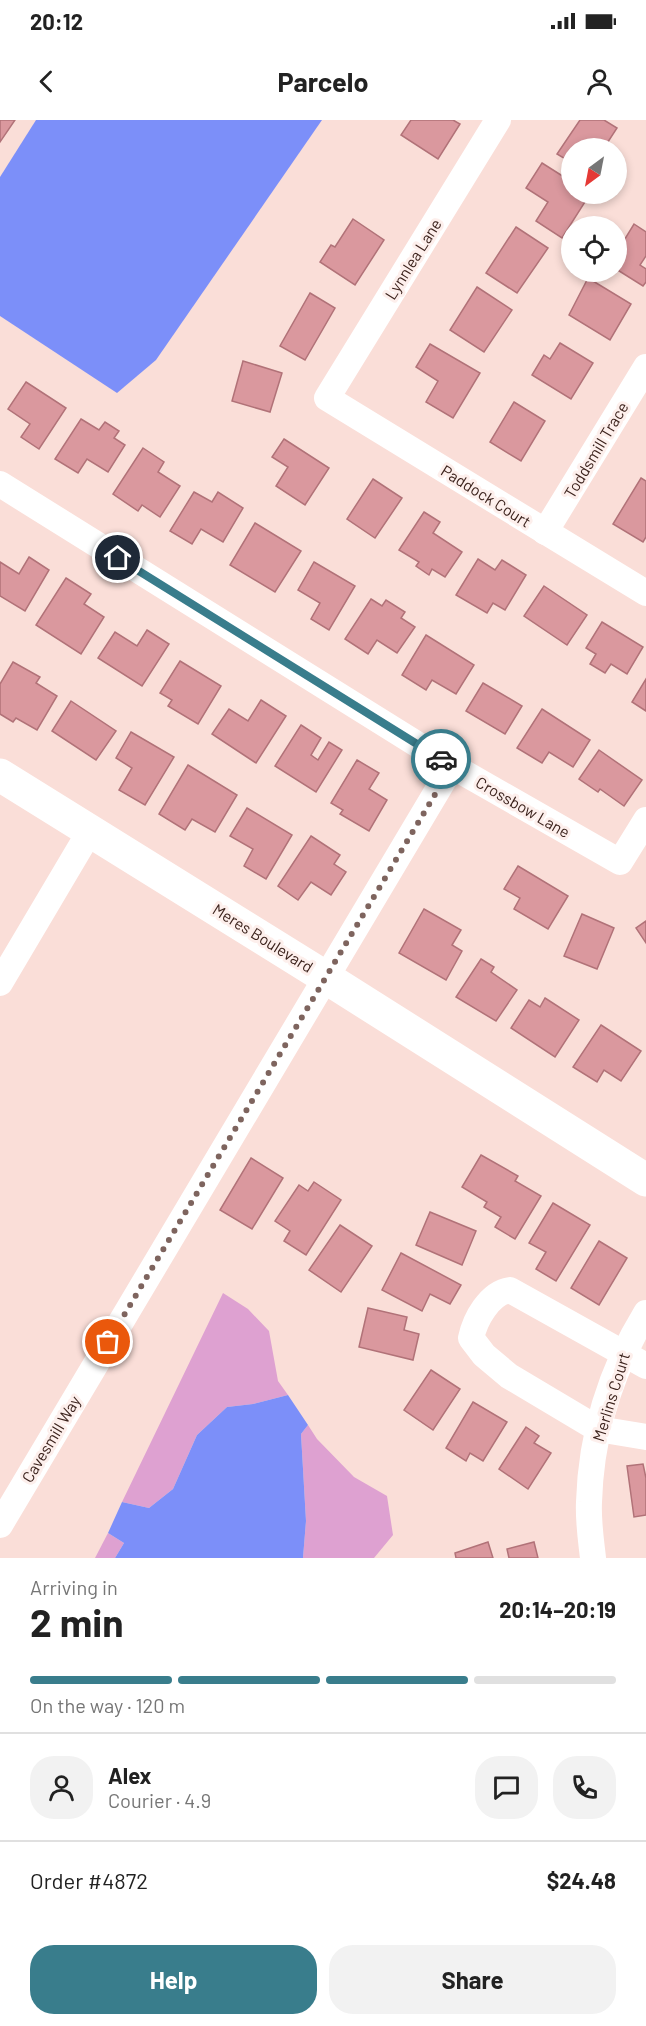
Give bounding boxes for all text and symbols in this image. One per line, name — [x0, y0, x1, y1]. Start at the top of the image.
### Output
text: 20:12 — [30, 8, 83, 34]
icon: back — [30, 65, 63, 98]
text: Parcelo — [278, 65, 368, 97]
icon: person — [583, 65, 616, 98]
north arrow — [561, 138, 627, 204]
map controls — [561, 138, 627, 282]
street label: Lynnlea Lane — [380, 215, 445, 303]
button: locate — [561, 216, 627, 282]
street label: Toddsmill Trace — [559, 398, 632, 501]
street label: Paddock Court — [438, 460, 535, 531]
pin — [92, 532, 143, 583]
icon: home — [101, 541, 134, 574]
courier — [411, 729, 471, 789]
icon: car — [425, 743, 458, 776]
street label: Crossbow Lane — [473, 772, 574, 841]
street label: Meres Boulevard — [210, 899, 317, 976]
pin — [82, 1316, 133, 1367]
icon: bag — [91, 1325, 124, 1358]
street label: Merlins Court — [588, 1350, 633, 1444]
street label: Cavesmill Way — [17, 1391, 84, 1486]
text: Arriving in — [30, 1575, 118, 1599]
text: 20:14–20:19 — [499, 1596, 616, 1622]
text: 2 min — [30, 1598, 123, 1645]
text: On the way · 120 m — [30, 1693, 185, 1717]
button: person — [30, 1756, 93, 1819]
button: chat — [475, 1756, 538, 1819]
button: phone — [553, 1756, 616, 1819]
text: Alex — [108, 1762, 151, 1788]
text: Courier · 4.9 — [108, 1788, 211, 1812]
text: Order #4872 — [30, 1867, 148, 1893]
text: $24.48 — [547, 1867, 616, 1893]
button: Help — [30, 1945, 317, 2014]
button: Share — [329, 1945, 616, 2014]

